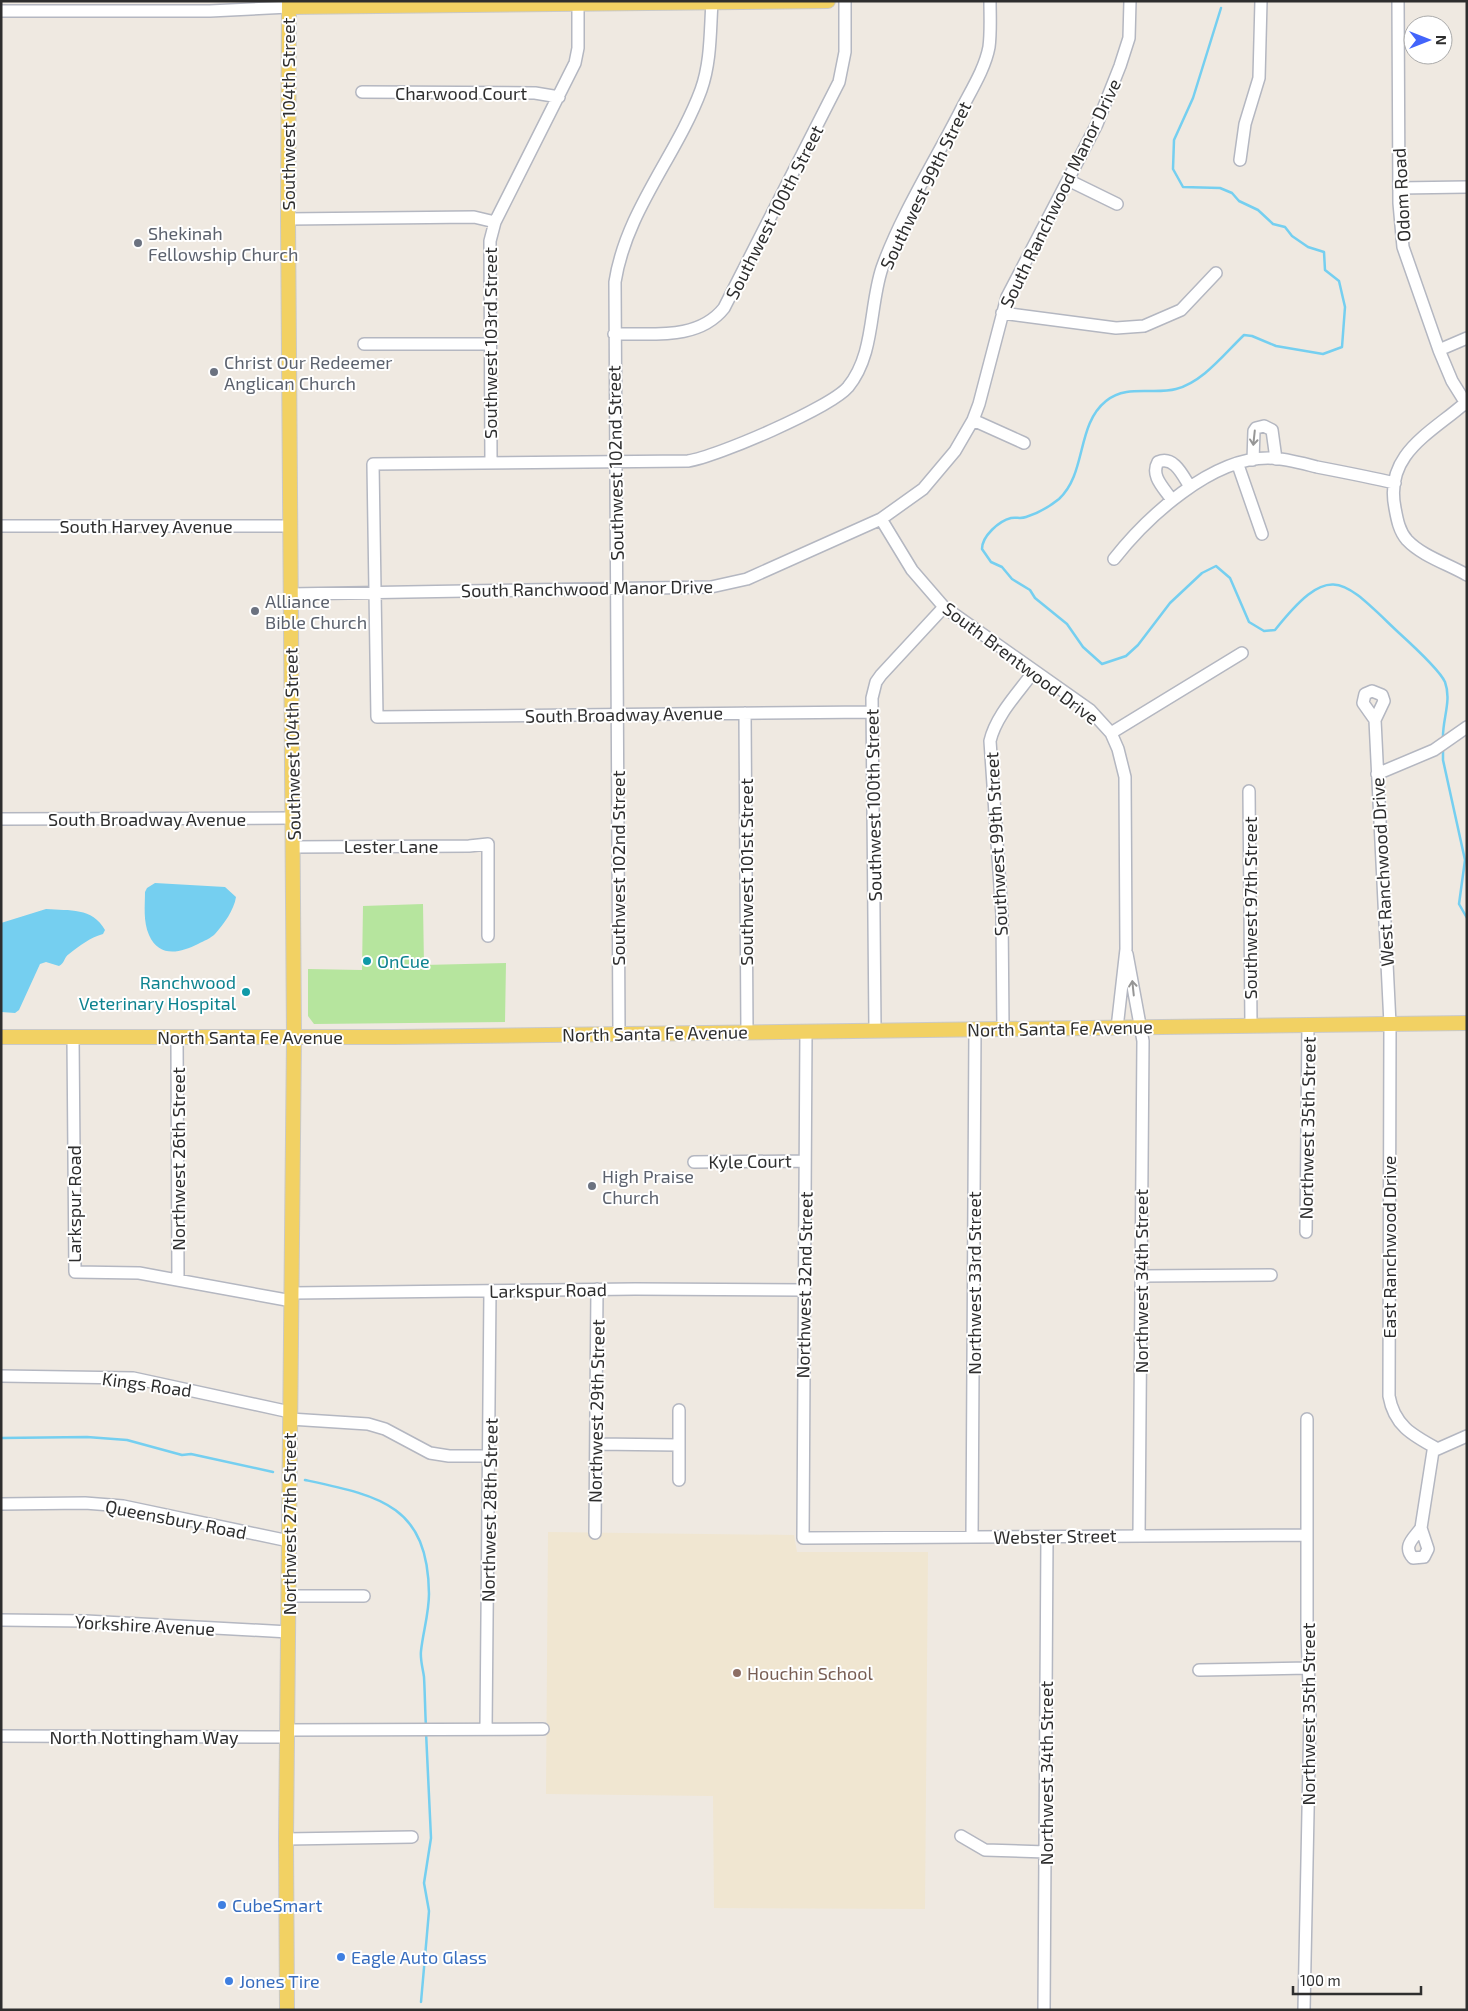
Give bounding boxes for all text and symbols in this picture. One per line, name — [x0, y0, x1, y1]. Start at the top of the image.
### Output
north arrow — [1403, 15, 1453, 65]
street label: Southwest 104th Street — [277, 17, 299, 210]
text: N — [1433, 35, 1450, 45]
street label: South Ranchwood Manor Drive — [995, 75, 1125, 311]
street label: Charwood Court — [395, 82, 527, 104]
street label: Southwest 99th Street — [875, 97, 975, 273]
street label: Southwest 100th Street — [720, 121, 828, 303]
street label: Odom Road — [1388, 148, 1414, 242]
place label: Shekinah Fellowship Church — [148, 222, 299, 265]
marker: Shekinah Fellowship Church — [132, 237, 144, 249]
street label: Southwest 103rd Street — [479, 247, 501, 439]
place label: Christ Our Redeemer Anglican Church — [224, 351, 393, 394]
street label: Southwest 102nd Street — [602, 365, 628, 561]
marker: Christ Our Redeemer Anglican Church — [208, 366, 220, 378]
one-way arrow — [1249, 430, 1259, 446]
street label: South Harvey Avenue — [59, 515, 233, 537]
street label: South Ranchwood Manor Drive — [461, 575, 713, 601]
place label: Alliance Bible Church — [265, 590, 367, 633]
street label: South Brentwood Drive — [939, 597, 1103, 729]
marker: Alliance Bible Church — [249, 605, 261, 617]
street label: Southwest 104th Street — [279, 647, 305, 841]
street label: South Broadway Avenue — [525, 701, 723, 727]
street label: Southwest 100th Street — [860, 708, 886, 901]
street label: Southwest 99th Street — [980, 751, 1012, 937]
street label: Southwest 102nd Street — [607, 770, 629, 966]
street label: West Ranchwood Drive — [1366, 777, 1398, 967]
street label: Southwest 101st Street — [735, 778, 757, 966]
street label: South Broadway Avenue — [48, 808, 246, 830]
street label: Southwest 97th Street — [1239, 816, 1261, 1000]
street label: Lester Lane — [344, 835, 438, 857]
place label: OnCue — [377, 950, 430, 972]
marker: OnCue — [361, 955, 373, 967]
place label: Ranchwood Veterinary Hospital — [79, 971, 237, 1014]
one-way arrow — [1128, 980, 1138, 996]
marker: Ranchwood Veterinary Hospital — [240, 986, 252, 998]
street label: North Santa Fe Avenue — [967, 1015, 1153, 1041]
street label: North Santa Fe Avenue — [562, 1020, 748, 1046]
street label: North Santa Fe Avenue — [157, 1026, 343, 1048]
street label: Northwest 35th Street — [1294, 1036, 1320, 1220]
street label: Northwest 26th Street — [167, 1067, 189, 1251]
street label: Larkspur Road — [63, 1145, 85, 1263]
street label: Kyle Court — [708, 1149, 792, 1173]
street label: East Ranchwood Drive — [1378, 1156, 1400, 1339]
place label: High Praise Church — [602, 1165, 694, 1208]
marker: High Praise Church — [586, 1180, 598, 1192]
street label: Northwest 34th Street — [1130, 1189, 1152, 1373]
street label: Northwest 32nd Street — [791, 1191, 817, 1379]
street label: Northwest 33rd Street — [963, 1191, 985, 1375]
street label: Larkspur Road — [489, 1278, 607, 1302]
street label: Northwest 29th Street — [583, 1319, 609, 1503]
street label: Kings Road — [101, 1367, 193, 1401]
street label: Northwest 28th Street — [476, 1418, 502, 1602]
street label: Northwest 27th Street — [278, 1433, 300, 1615]
street label: Queensbury Road — [103, 1495, 249, 1543]
street label: Webster Street — [993, 1524, 1117, 1548]
street label: Yorkshire Avenue — [74, 1610, 216, 1640]
street label: Northwest 35th Street — [1297, 1622, 1319, 1805]
place label: Houchin School — [747, 1662, 874, 1684]
marker: Houchin School — [731, 1667, 743, 1679]
street label: Northwest 34th Street — [1035, 1681, 1057, 1865]
street label: North Nottingham Way — [49, 1726, 239, 1748]
place label: CubeSmart — [232, 1894, 322, 1916]
marker: CubeSmart — [216, 1899, 228, 1911]
place label: Eagle Auto Glass — [351, 1946, 487, 1968]
marker: Eagle Auto Glass — [335, 1951, 347, 1963]
scale bar — [1293, 1964, 1420, 1996]
place label: Jones Tire — [239, 1970, 320, 1992]
text: 100 m — [1300, 1971, 1341, 1989]
marker: Jones Tire — [223, 1975, 235, 1987]

